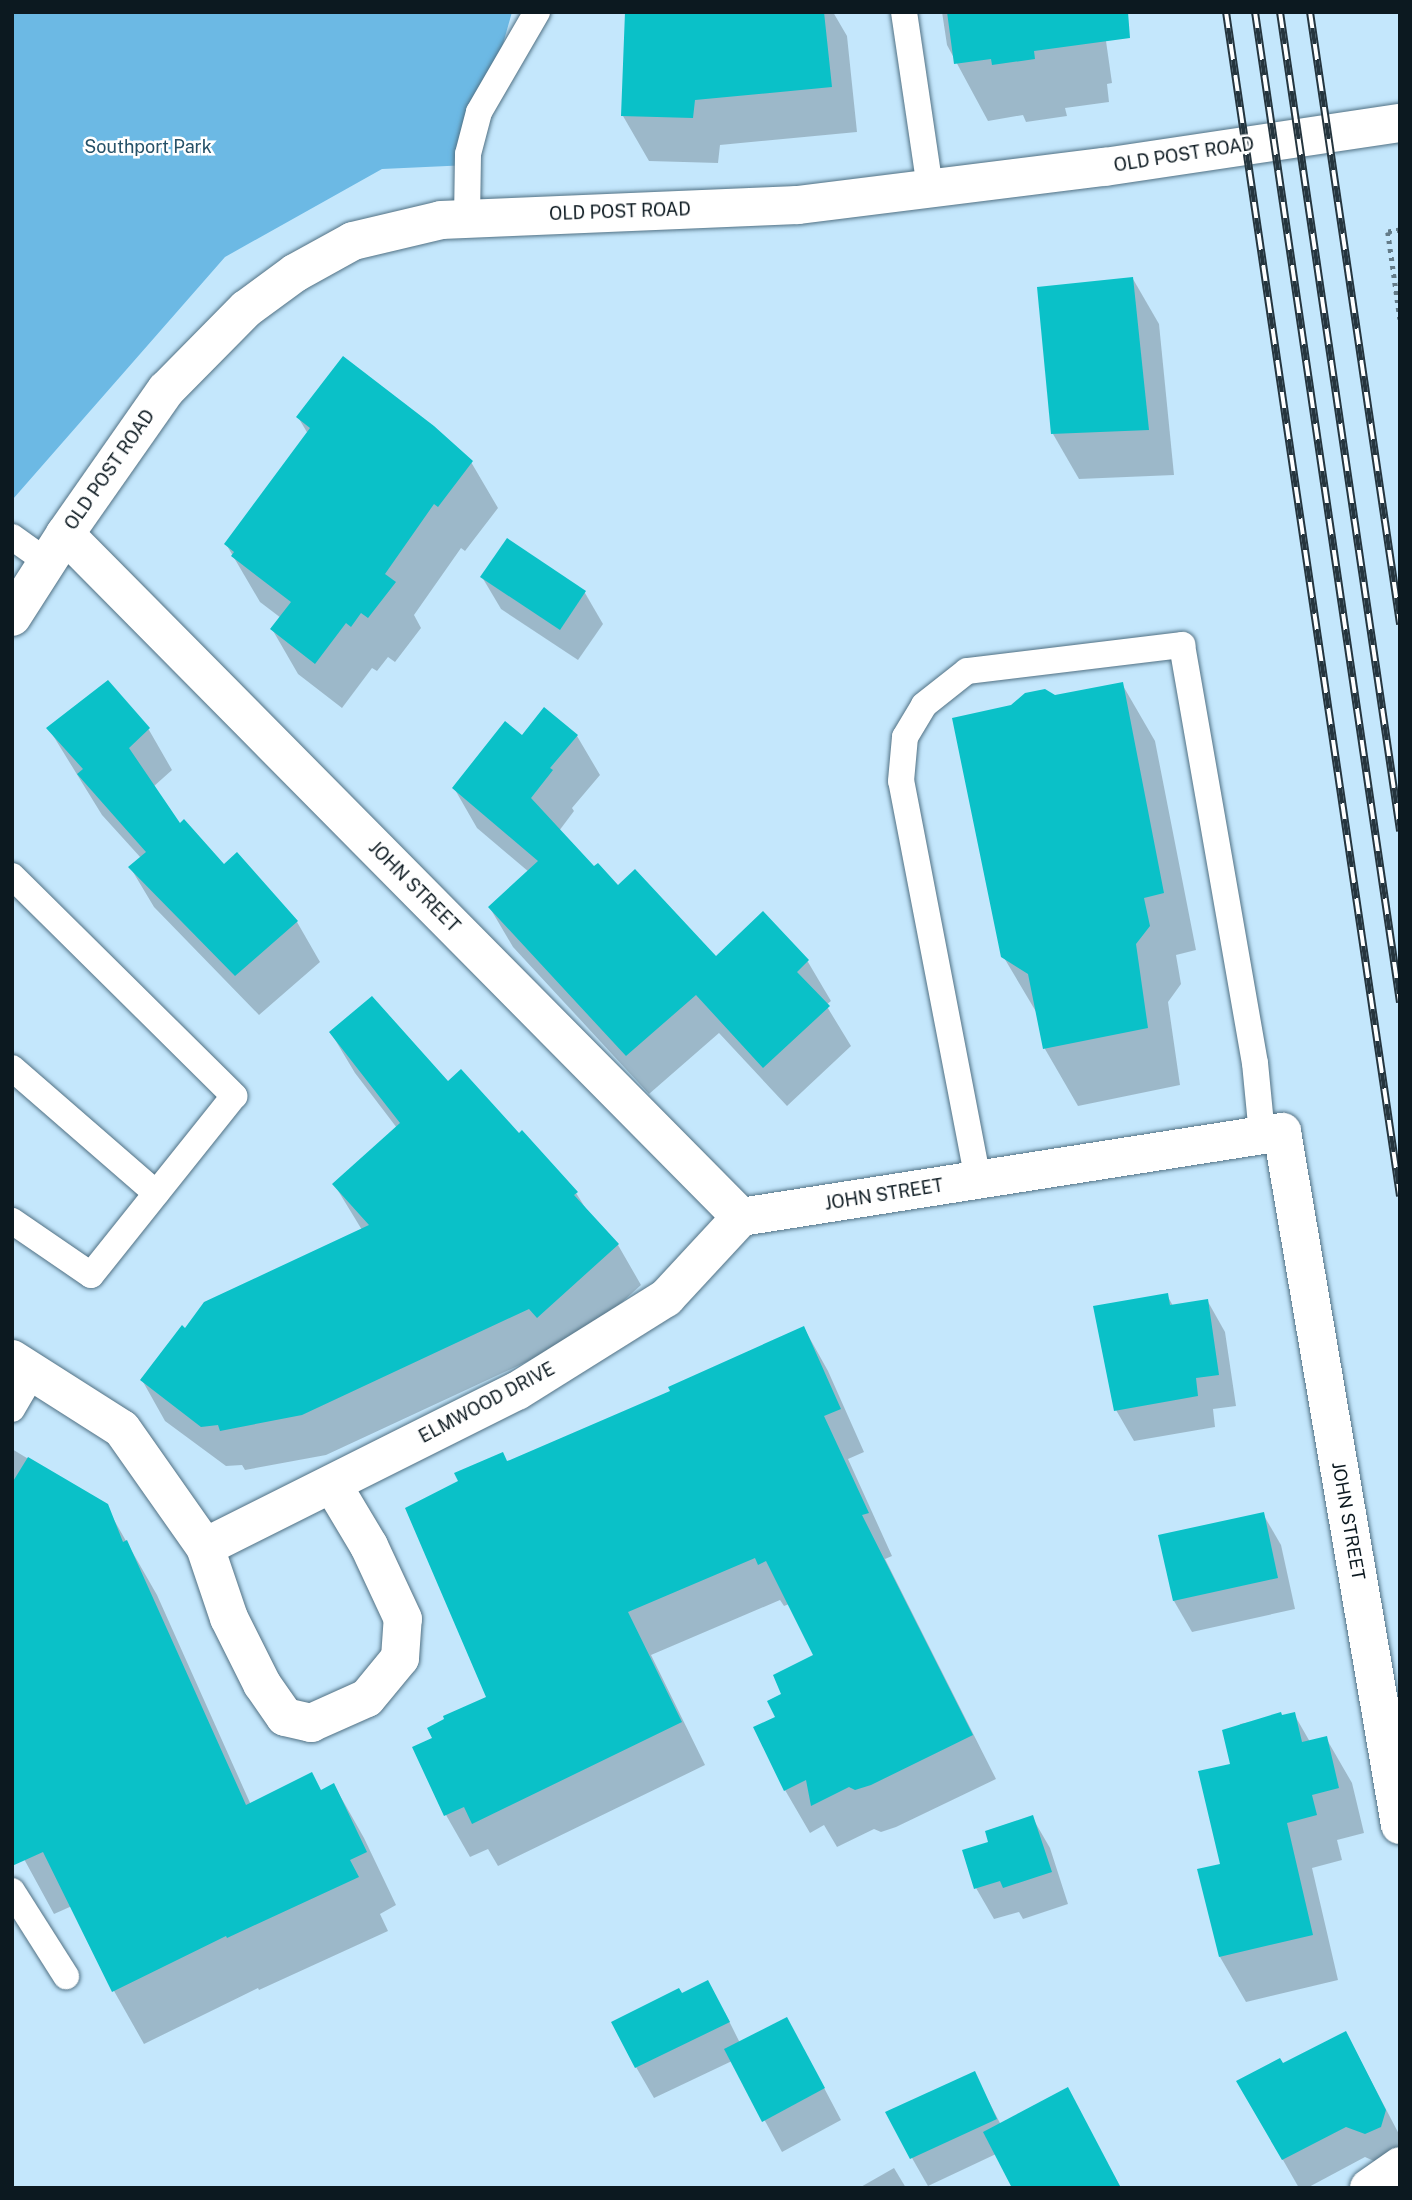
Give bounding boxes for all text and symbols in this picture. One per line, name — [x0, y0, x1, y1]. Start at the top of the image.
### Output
street label: OLD POST ROAD — [1112, 133, 1256, 177]
park label: Southport Park — [84, 136, 212, 158]
street label: OLD POST ROAD — [549, 199, 691, 225]
street label: OLD POST ROAD — [60, 406, 160, 534]
street label: JOHN STREET — [364, 837, 464, 937]
street label: JOHN STREET — [823, 1175, 945, 1215]
street label: ELMWOOD DRIVE — [415, 1358, 559, 1448]
street label: JOHN STREET — [1327, 1460, 1369, 1582]

